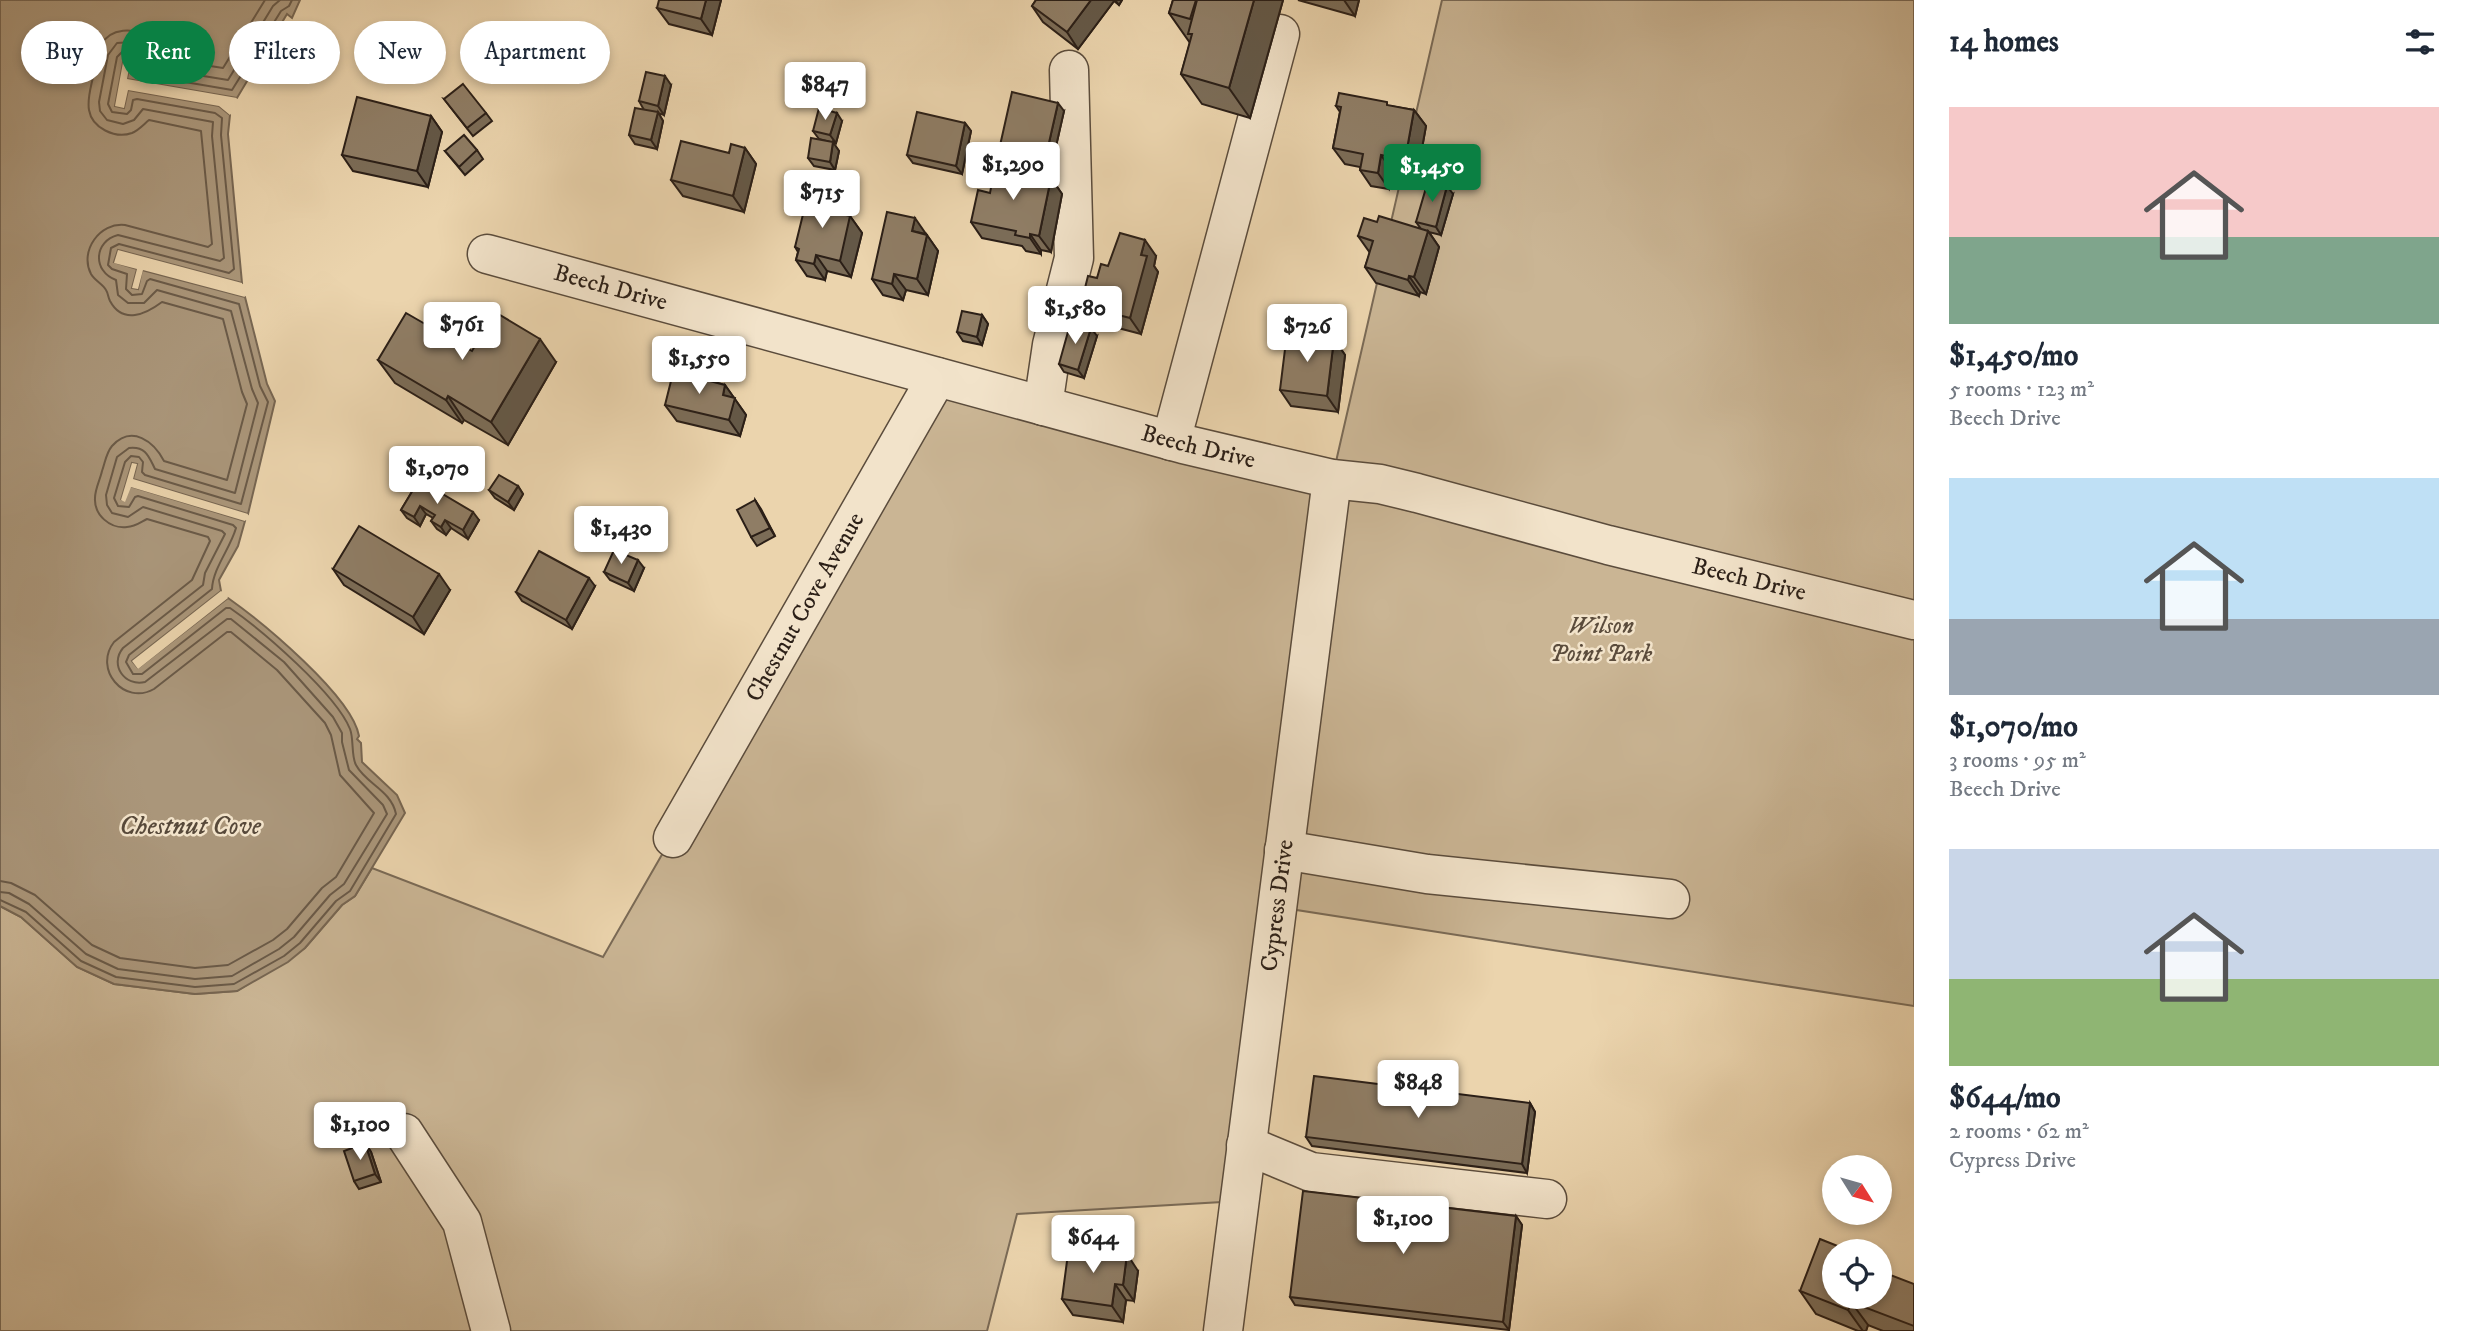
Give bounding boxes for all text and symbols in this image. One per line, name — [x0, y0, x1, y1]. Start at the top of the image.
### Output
chip: Buy — [21, 21, 107, 84]
chip: Rent — [121, 21, 215, 84]
chip: Filters — [229, 21, 340, 84]
chip: New — [354, 21, 446, 84]
chip: Apartment — [460, 21, 610, 84]
icon: filters — [2401, 23, 2439, 61]
text: 14 homes — [1949, 24, 2059, 61]
pin: $847 — [784, 62, 866, 122]
text: $847 — [801, 70, 849, 99]
pin: $1,290 — [956, 142, 1070, 202]
pin: $1,450 — [1375, 144, 1489, 204]
text: $1,290 — [982, 150, 1044, 179]
text: $1,450 — [1400, 152, 1464, 181]
icon: home — [2131, 152, 2257, 278]
pin: $715 — [781, 170, 863, 230]
text: $715 — [800, 178, 844, 207]
street label: Beech Drive — [550, 258, 671, 318]
pin: $1,580 — [1018, 286, 1132, 346]
text: $1,580 — [1044, 294, 1106, 323]
pin: $761 — [421, 302, 503, 362]
pin: $726 — [1266, 304, 1348, 364]
text: $761 — [440, 310, 484, 339]
text: $726 — [1283, 312, 1331, 341]
pin: $1,550 — [642, 336, 756, 396]
text: $1,450/mo — [1949, 338, 2078, 375]
text: $1,550 — [668, 344, 730, 373]
text: 5 rooms · 123 m² — [1949, 375, 2094, 404]
text: Beech Drive — [1949, 404, 2061, 433]
street label: Beech Drive — [1138, 418, 1258, 476]
pin: $1,070 — [380, 447, 494, 506]
text: $1,070 — [405, 454, 469, 483]
pin: $1,430 — [564, 506, 678, 566]
street label: Chestnut Cove Avenue — [739, 507, 871, 707]
text: $1,430 — [590, 514, 652, 543]
icon: home — [2131, 523, 2257, 649]
street label: Beech Drive — [1689, 551, 1809, 608]
park label: Wilson Point Park — [1550, 611, 1652, 669]
text: $1,070/mo — [1949, 709, 2078, 746]
text: 3 rooms · 95 m² — [1949, 746, 2086, 775]
text: Beech Drive — [1949, 775, 2061, 804]
water label: Chestnut Cove — [119, 810, 262, 843]
street label: Cypress Drive — [1254, 838, 1301, 973]
icon: home — [2131, 894, 2257, 1020]
pin: $848 — [1377, 1060, 1459, 1120]
text: $848 — [1394, 1068, 1442, 1097]
text: $644/mo — [1949, 1080, 2061, 1117]
pin: $1,100 — [303, 1102, 417, 1162]
text: $1,100 — [330, 1110, 390, 1139]
text: 2 rooms · 62 m² — [1949, 1117, 2089, 1146]
text: Cypress Drive — [1949, 1146, 2076, 1175]
north arrow — [1822, 1155, 1892, 1225]
map controls — [1822, 1155, 1892, 1309]
pin: $1,100 — [1346, 1196, 1460, 1256]
text: $1,100 — [1373, 1204, 1433, 1233]
pin: $644 — [1052, 1216, 1134, 1275]
text: $644 — [1068, 1223, 1119, 1252]
button: locate — [1822, 1239, 1892, 1309]

